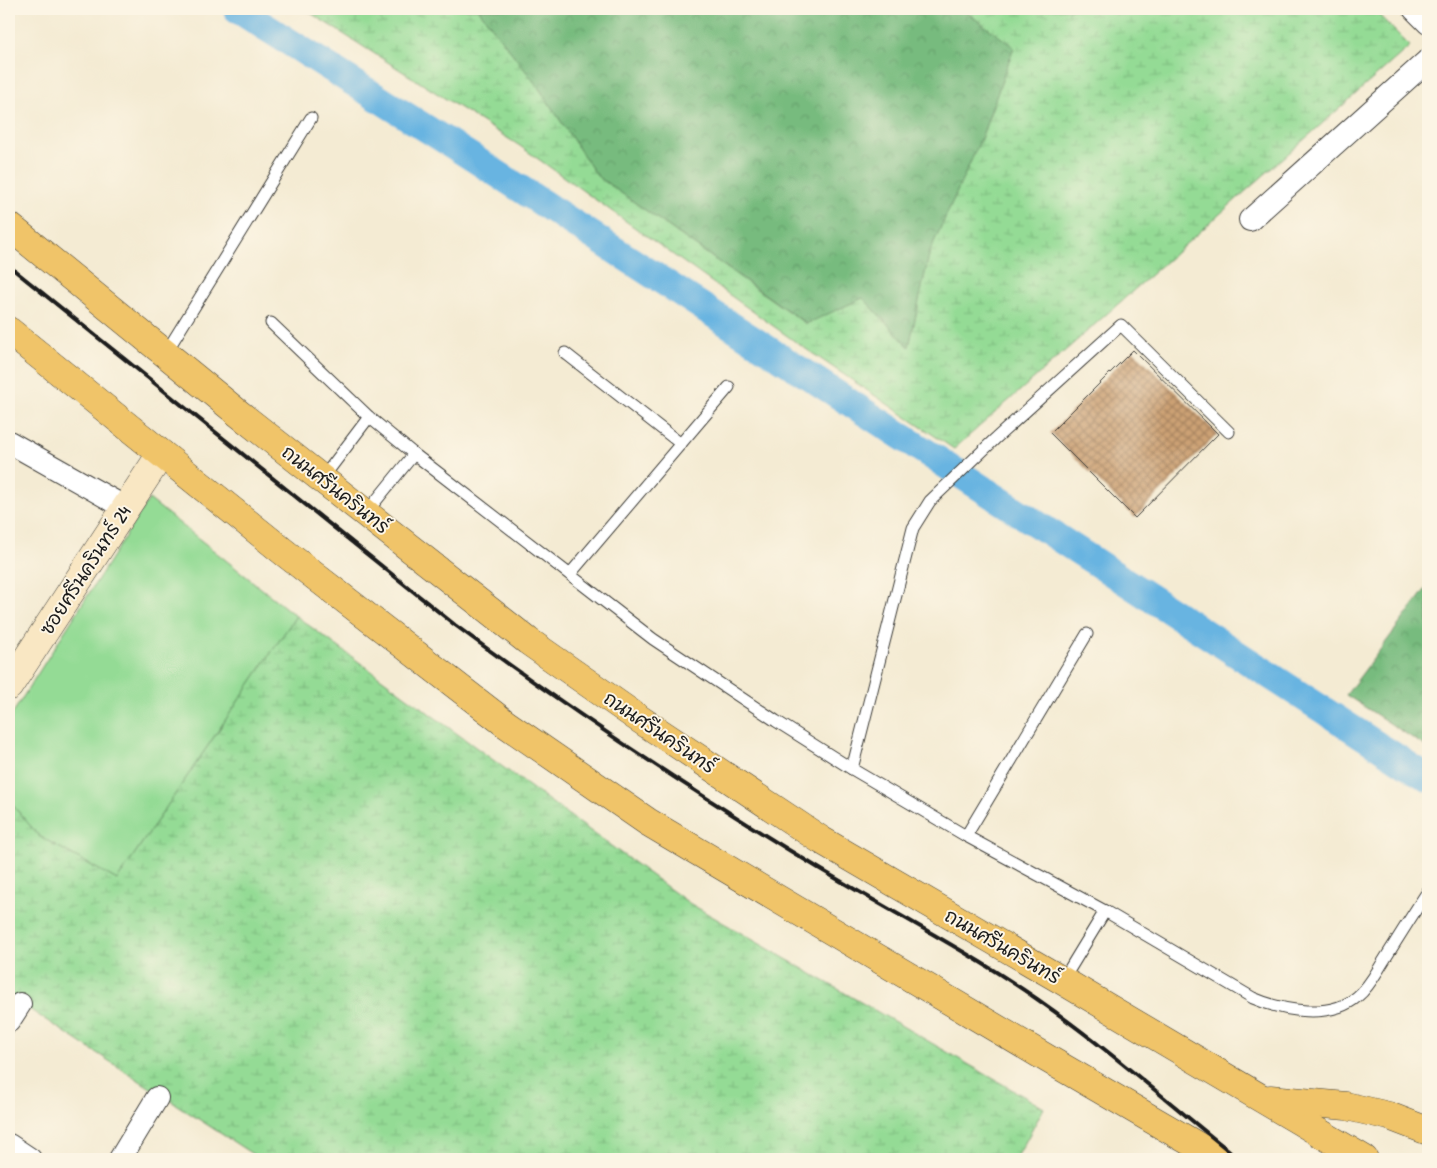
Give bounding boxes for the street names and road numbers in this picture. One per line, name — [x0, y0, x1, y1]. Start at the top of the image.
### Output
street label: ถนนศรีนครินทร์ — [277, 439, 396, 540]
street label: ซอยศรีนครินทร์ 24 — [33, 500, 137, 640]
street label: ถนนศรีนครินทร์ — [599, 685, 722, 780]
street label: ถนนศรีนครินทร์ — [940, 902, 1067, 990]

